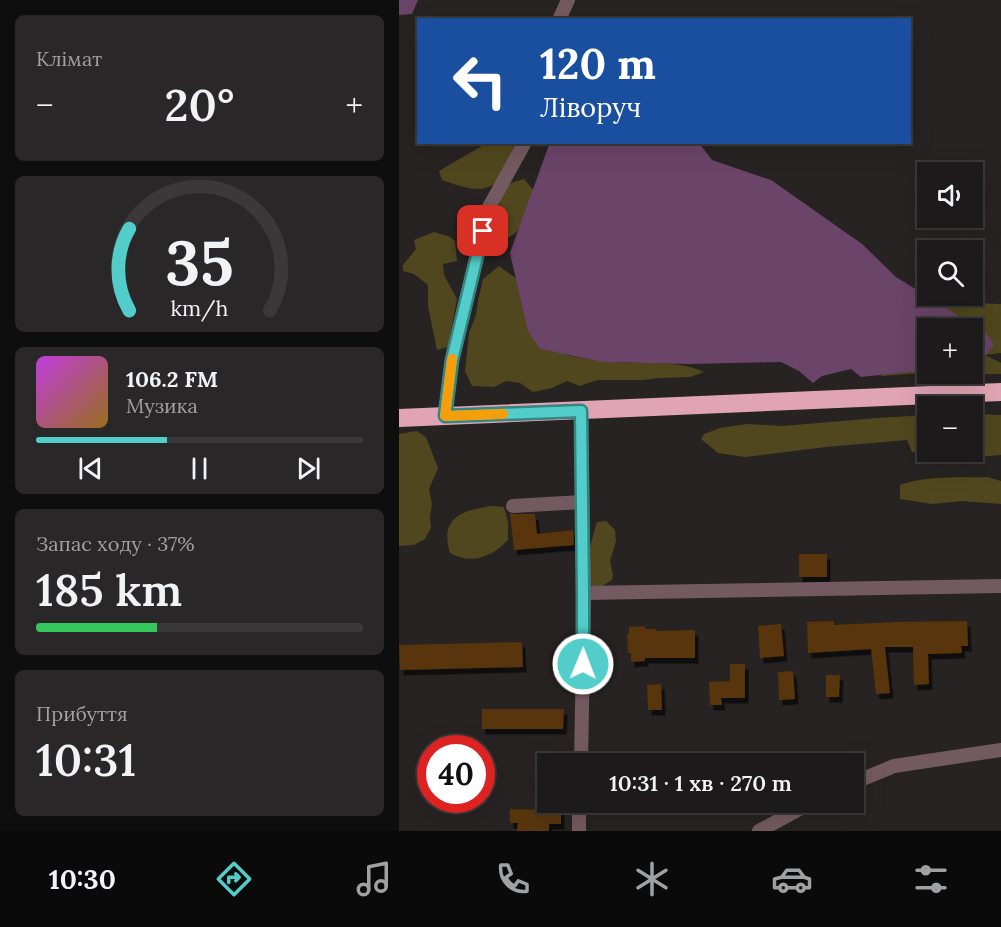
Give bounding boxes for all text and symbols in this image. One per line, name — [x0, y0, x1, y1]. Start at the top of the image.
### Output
text: 120 m — [540, 37, 656, 91]
icon: left — [441, 42, 519, 120]
text: Клімат — [36, 46, 102, 71]
text: 20° — [165, 76, 234, 133]
text: − — [36, 84, 54, 126]
text: + — [345, 84, 363, 126]
text: Ліворуч — [540, 90, 641, 124]
map controls — [917, 162, 983, 462]
button: sound — [917, 162, 983, 228]
pin — [457, 205, 508, 256]
icon: arrive — [466, 214, 499, 247]
text: 35 — [165, 222, 234, 302]
button: search — [917, 240, 983, 306]
text: km/h — [171, 295, 229, 323]
button: + — [917, 318, 983, 384]
text: 106.2 FM — [126, 365, 218, 393]
text: Музика — [126, 393, 198, 418]
button: − — [917, 396, 983, 462]
icon: previous — [74, 452, 107, 485]
icon: pause — [183, 452, 216, 485]
icon: next — [292, 452, 325, 485]
text: Запас ходу · 37% — [36, 531, 195, 556]
text: 185 km — [36, 561, 182, 618]
position arrow — [551, 632, 615, 696]
text: Прибуття — [36, 701, 128, 726]
text: 10:31 — [36, 731, 136, 788]
speed limit sign: 40 — [417, 735, 495, 813]
text: 10:31 · 1 хв · 270 m — [609, 769, 792, 797]
icon: directions — [213, 858, 255, 900]
icon: music — [353, 858, 395, 900]
icon: phone — [492, 858, 534, 900]
icon: climate — [631, 858, 673, 900]
icon: car — [771, 858, 813, 900]
icon: filters — [910, 858, 952, 900]
text: 10:30 — [49, 862, 116, 896]

